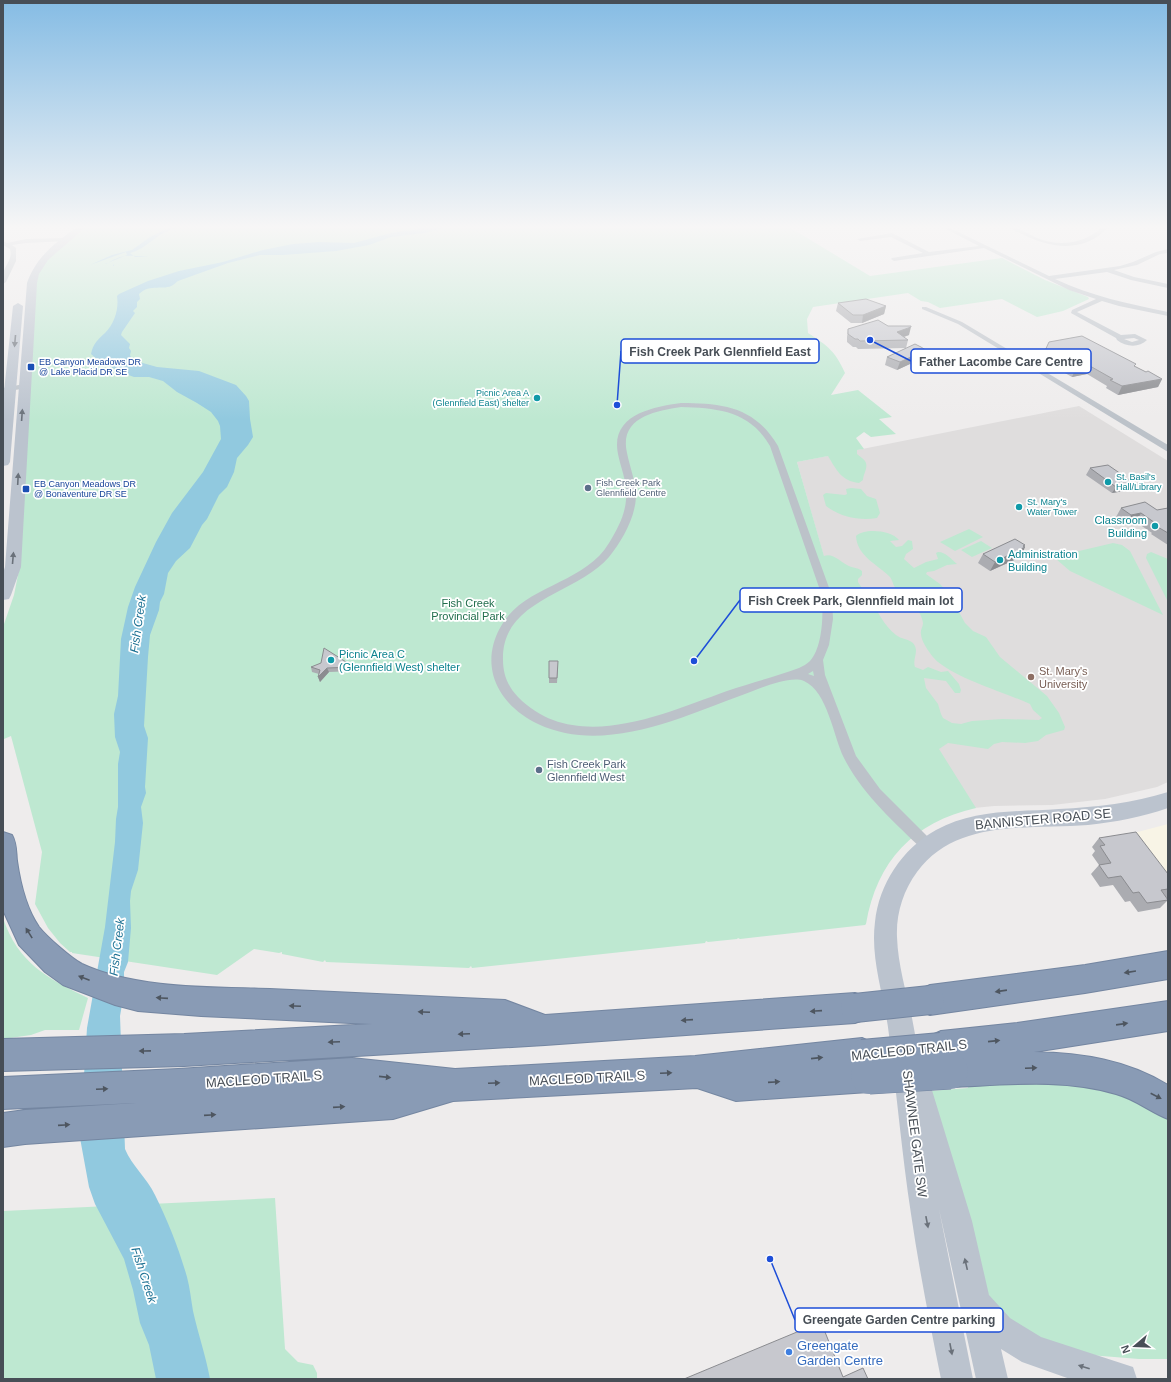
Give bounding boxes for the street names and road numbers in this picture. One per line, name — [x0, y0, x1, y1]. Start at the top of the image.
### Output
street label: BANNISTER ROAD SE — [974, 806, 1112, 832]
street label: MACLEOD TRAIL S — [850, 1036, 968, 1064]
street label: MACLEOD TRAIL S — [205, 1067, 323, 1091]
street label: MACLEOD TRAIL S — [529, 1067, 646, 1089]
street label: SHAWNEE GATE SW — [900, 1070, 930, 1199]

